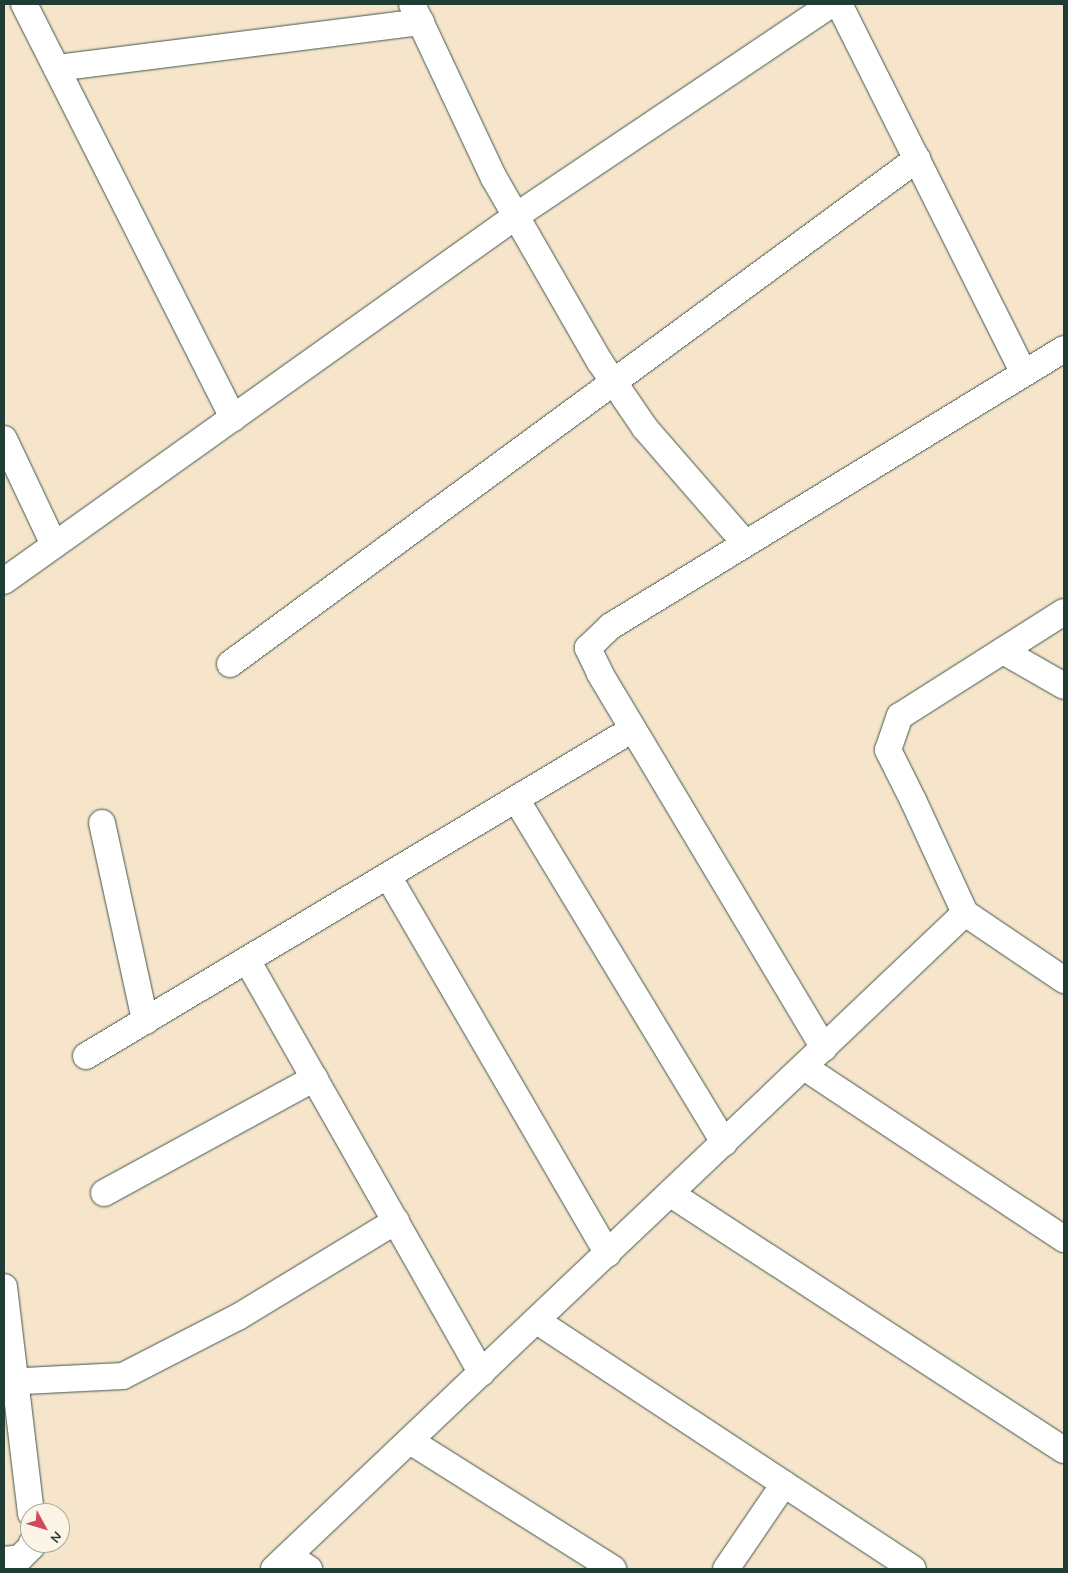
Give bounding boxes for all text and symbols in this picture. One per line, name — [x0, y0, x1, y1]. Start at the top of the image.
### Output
north arrow — [20, 1503, 70, 1553]
text: N — [46, 1528, 66, 1546]

